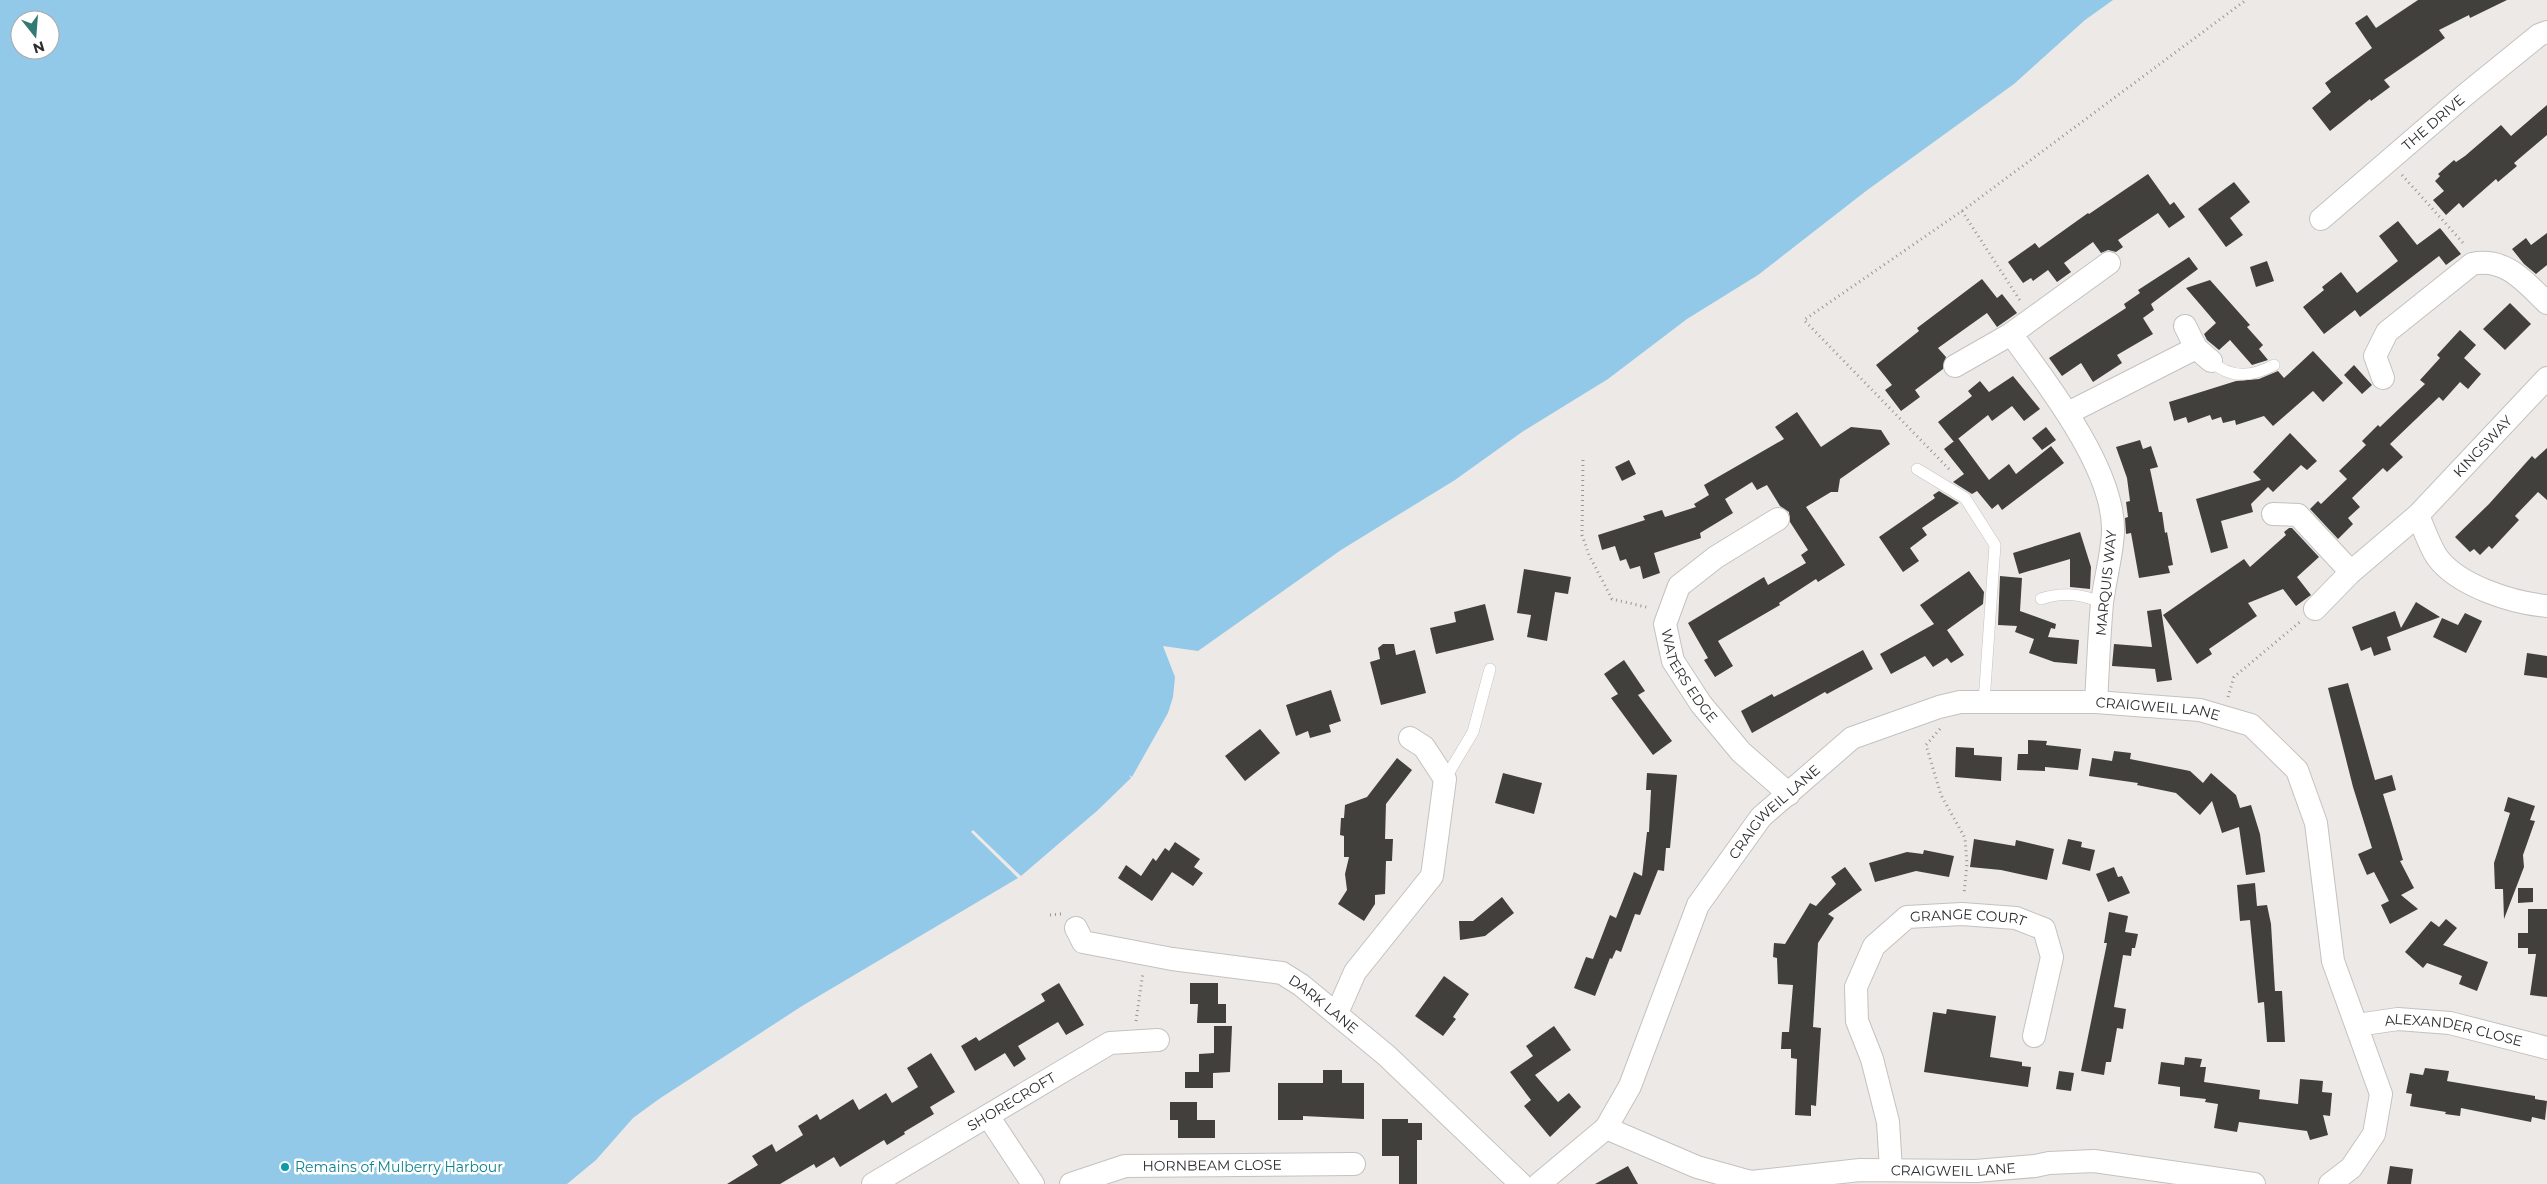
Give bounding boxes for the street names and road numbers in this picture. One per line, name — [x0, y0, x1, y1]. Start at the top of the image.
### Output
street label: THE DRIVE — [2398, 90, 2468, 154]
street label: KINGSWAY — [2449, 411, 2516, 481]
street label: MARQUIS WAY — [2091, 529, 2121, 637]
street label: WATERS EDGE — [1657, 627, 1722, 726]
street label: CRAIGWEIL LANE — [2095, 693, 2222, 724]
street label: CRAIGWEIL LANE — [1725, 761, 1824, 863]
street label: GRANGE COURT — [1910, 905, 2029, 930]
street label: DARK LANE — [1285, 971, 1362, 1037]
street label: ALEXANDER CLOSE — [2383, 1010, 2524, 1050]
street label: SHORECROFT — [964, 1068, 1059, 1135]
street label: HORNBEAM CLOSE — [1142, 1156, 1282, 1175]
street label: CRAIGWEIL LANE — [1891, 1159, 2016, 1180]

